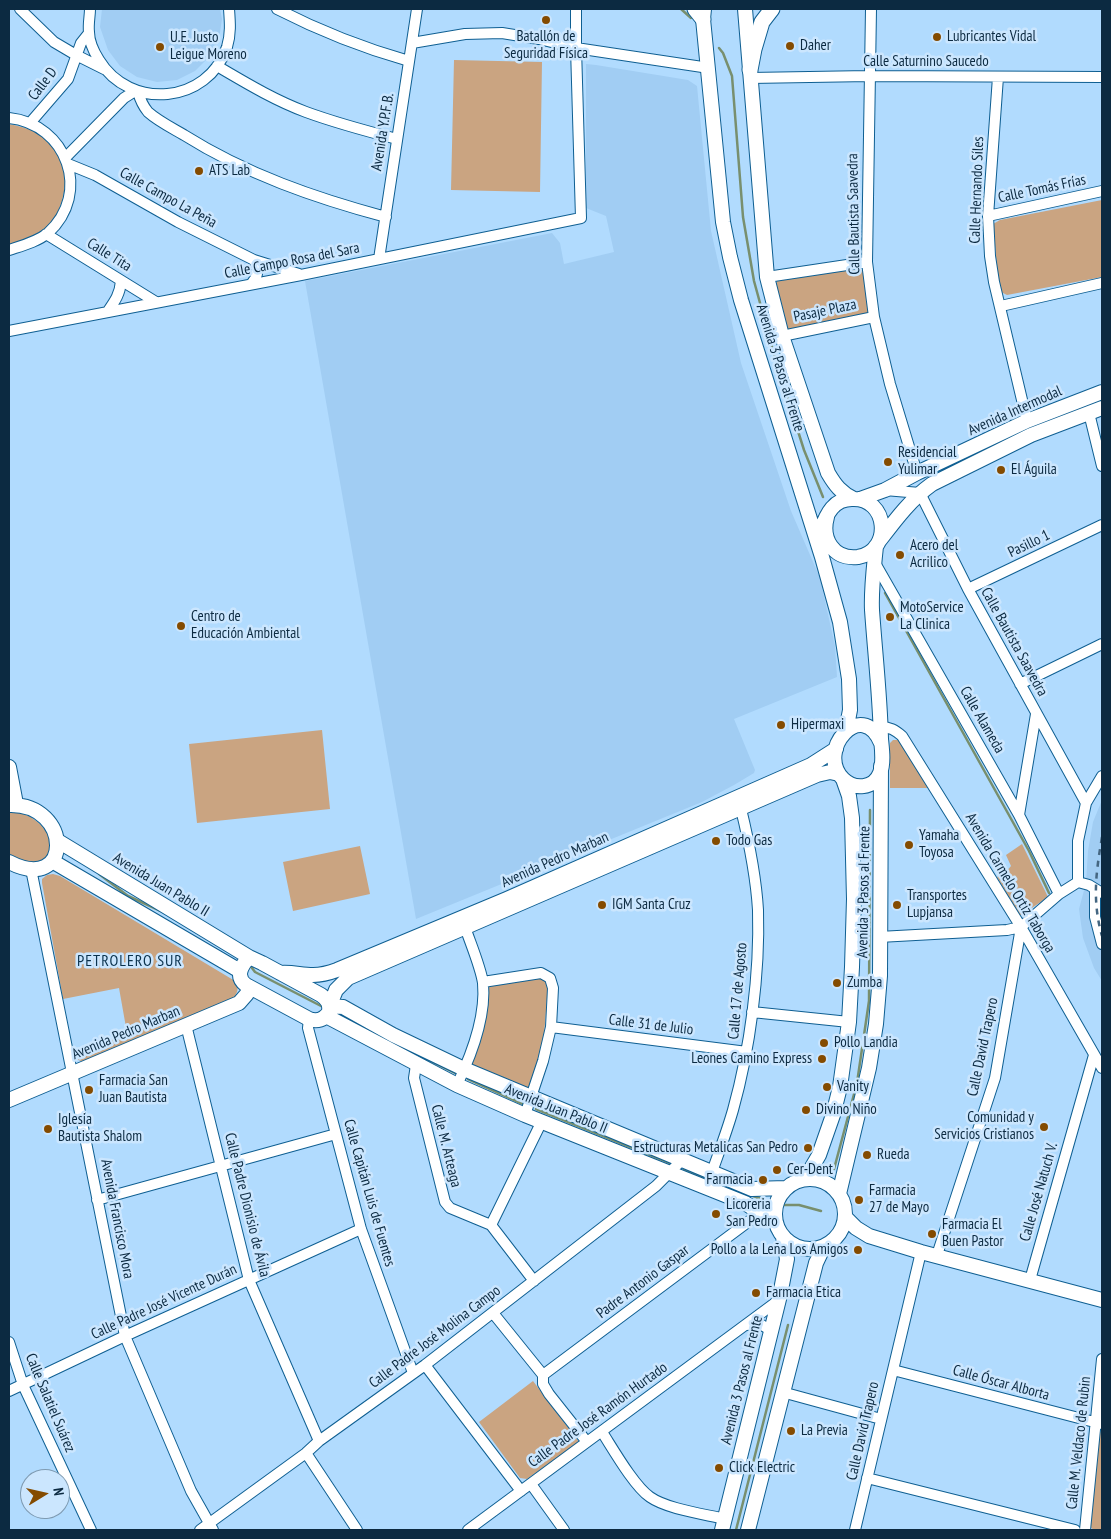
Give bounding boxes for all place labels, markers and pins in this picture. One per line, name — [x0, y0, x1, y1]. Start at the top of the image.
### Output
marker: Batallón de Seguridad Física — [540, 14, 552, 26]
place label: Batallón de Seguridad Física — [504, 28, 588, 63]
place label: Lubricantes Vidal — [947, 28, 1036, 46]
place label: U.E. Justo Leigue Moreno — [170, 29, 247, 64]
marker: Lubricantes Vidal — [931, 31, 943, 43]
place label: Daher — [800, 37, 831, 55]
marker: Daher — [784, 40, 796, 52]
marker: U.E. Justo Leigue Moreno — [154, 41, 166, 53]
place label: ATS Lab — [209, 162, 250, 180]
marker: ATS Lab — [193, 165, 205, 177]
place label: Residencial Yulimar — [898, 444, 956, 479]
marker: Residencial Yulimar — [882, 456, 894, 468]
place label: El Águila — [1011, 461, 1057, 479]
marker: El Águila — [995, 464, 1007, 476]
place label: Acero del Acrilico — [910, 537, 958, 572]
marker: Acero del Acrilico — [894, 549, 906, 561]
place label: MotoService La Clinica — [900, 599, 964, 634]
place label: Centro de Educación Ambiental — [191, 608, 300, 643]
marker: MotoService La Clinica — [884, 611, 896, 623]
marker: Centro de Educación Ambiental — [175, 620, 187, 632]
place label: Hipermaxi — [791, 716, 844, 734]
marker: Hipermaxi — [775, 719, 787, 731]
place label: Yamaha Toyosa — [919, 827, 959, 862]
place label: Todo Gas — [726, 832, 772, 850]
marker: Todo Gas — [710, 835, 722, 847]
marker: Yamaha Toyosa — [903, 839, 915, 851]
place label: Transportes Lupjansa — [907, 887, 967, 922]
place label: IGM Santa Cruz — [612, 896, 691, 914]
marker: IGM Santa Cruz — [596, 899, 608, 911]
marker: Transportes Lupjansa — [891, 899, 903, 911]
place label: Zumba — [847, 974, 882, 992]
marker: Zumba — [831, 977, 843, 989]
place label: Pollo Landia — [834, 1034, 898, 1052]
marker: Pollo Landia — [818, 1037, 830, 1049]
place label: Leones Camino Express — [691, 1050, 812, 1068]
marker: Leones Camino Express — [816, 1053, 828, 1065]
place label: Farmacia San Juan Bautista — [99, 1072, 168, 1107]
place label: Vanity — [837, 1078, 869, 1096]
marker: Vanity — [821, 1081, 833, 1093]
marker: Farmacia San Juan Bautista — [83, 1084, 95, 1096]
place label: Divino Niño — [816, 1101, 877, 1119]
marker: Divino Niño — [800, 1104, 812, 1116]
place label: Comunidad y Servicios Cristianos — [934, 1109, 1034, 1144]
place label: Iglesia Bautista Shalom — [58, 1111, 142, 1146]
marker: Comunidad y Servicios Cristianos — [1038, 1121, 1050, 1133]
marker: Iglesia Bautista Shalom — [42, 1123, 54, 1135]
place label: Estructuras Metalicas San Pedro — [633, 1139, 798, 1157]
marker: Estructuras Metalicas San Pedro — [802, 1142, 814, 1154]
place label: Rueda — [877, 1146, 909, 1164]
marker: Rueda — [861, 1149, 873, 1161]
place label: Cer-Dent — [787, 1161, 833, 1179]
marker: Cer-Dent — [771, 1164, 783, 1176]
place label: Farmacia — [706, 1171, 753, 1189]
marker: Farmacia — [757, 1174, 769, 1186]
place label: Farmacia 27 de Mayo — [869, 1182, 929, 1217]
marker: Farmacia 27 de Mayo — [853, 1194, 865, 1206]
place label: Licoreria San Pedro — [726, 1196, 778, 1231]
marker: Licoreria San Pedro — [710, 1208, 722, 1220]
place label: Farmacia El Buen Pastor — [942, 1216, 1004, 1251]
marker: Farmacia El Buen Pastor — [926, 1228, 938, 1240]
place label: Pollo a la Leña Los Amigos — [711, 1241, 848, 1259]
marker: Pollo a la Leña Los Amigos — [852, 1244, 864, 1256]
place label: Farmacia Etica — [766, 1284, 841, 1302]
marker: Farmacia Etica — [750, 1287, 762, 1299]
place label: La Previa — [801, 1422, 848, 1440]
marker: La Previa — [785, 1425, 797, 1437]
place label: Click Electric — [729, 1459, 795, 1477]
marker: Click Electric — [713, 1462, 725, 1474]

